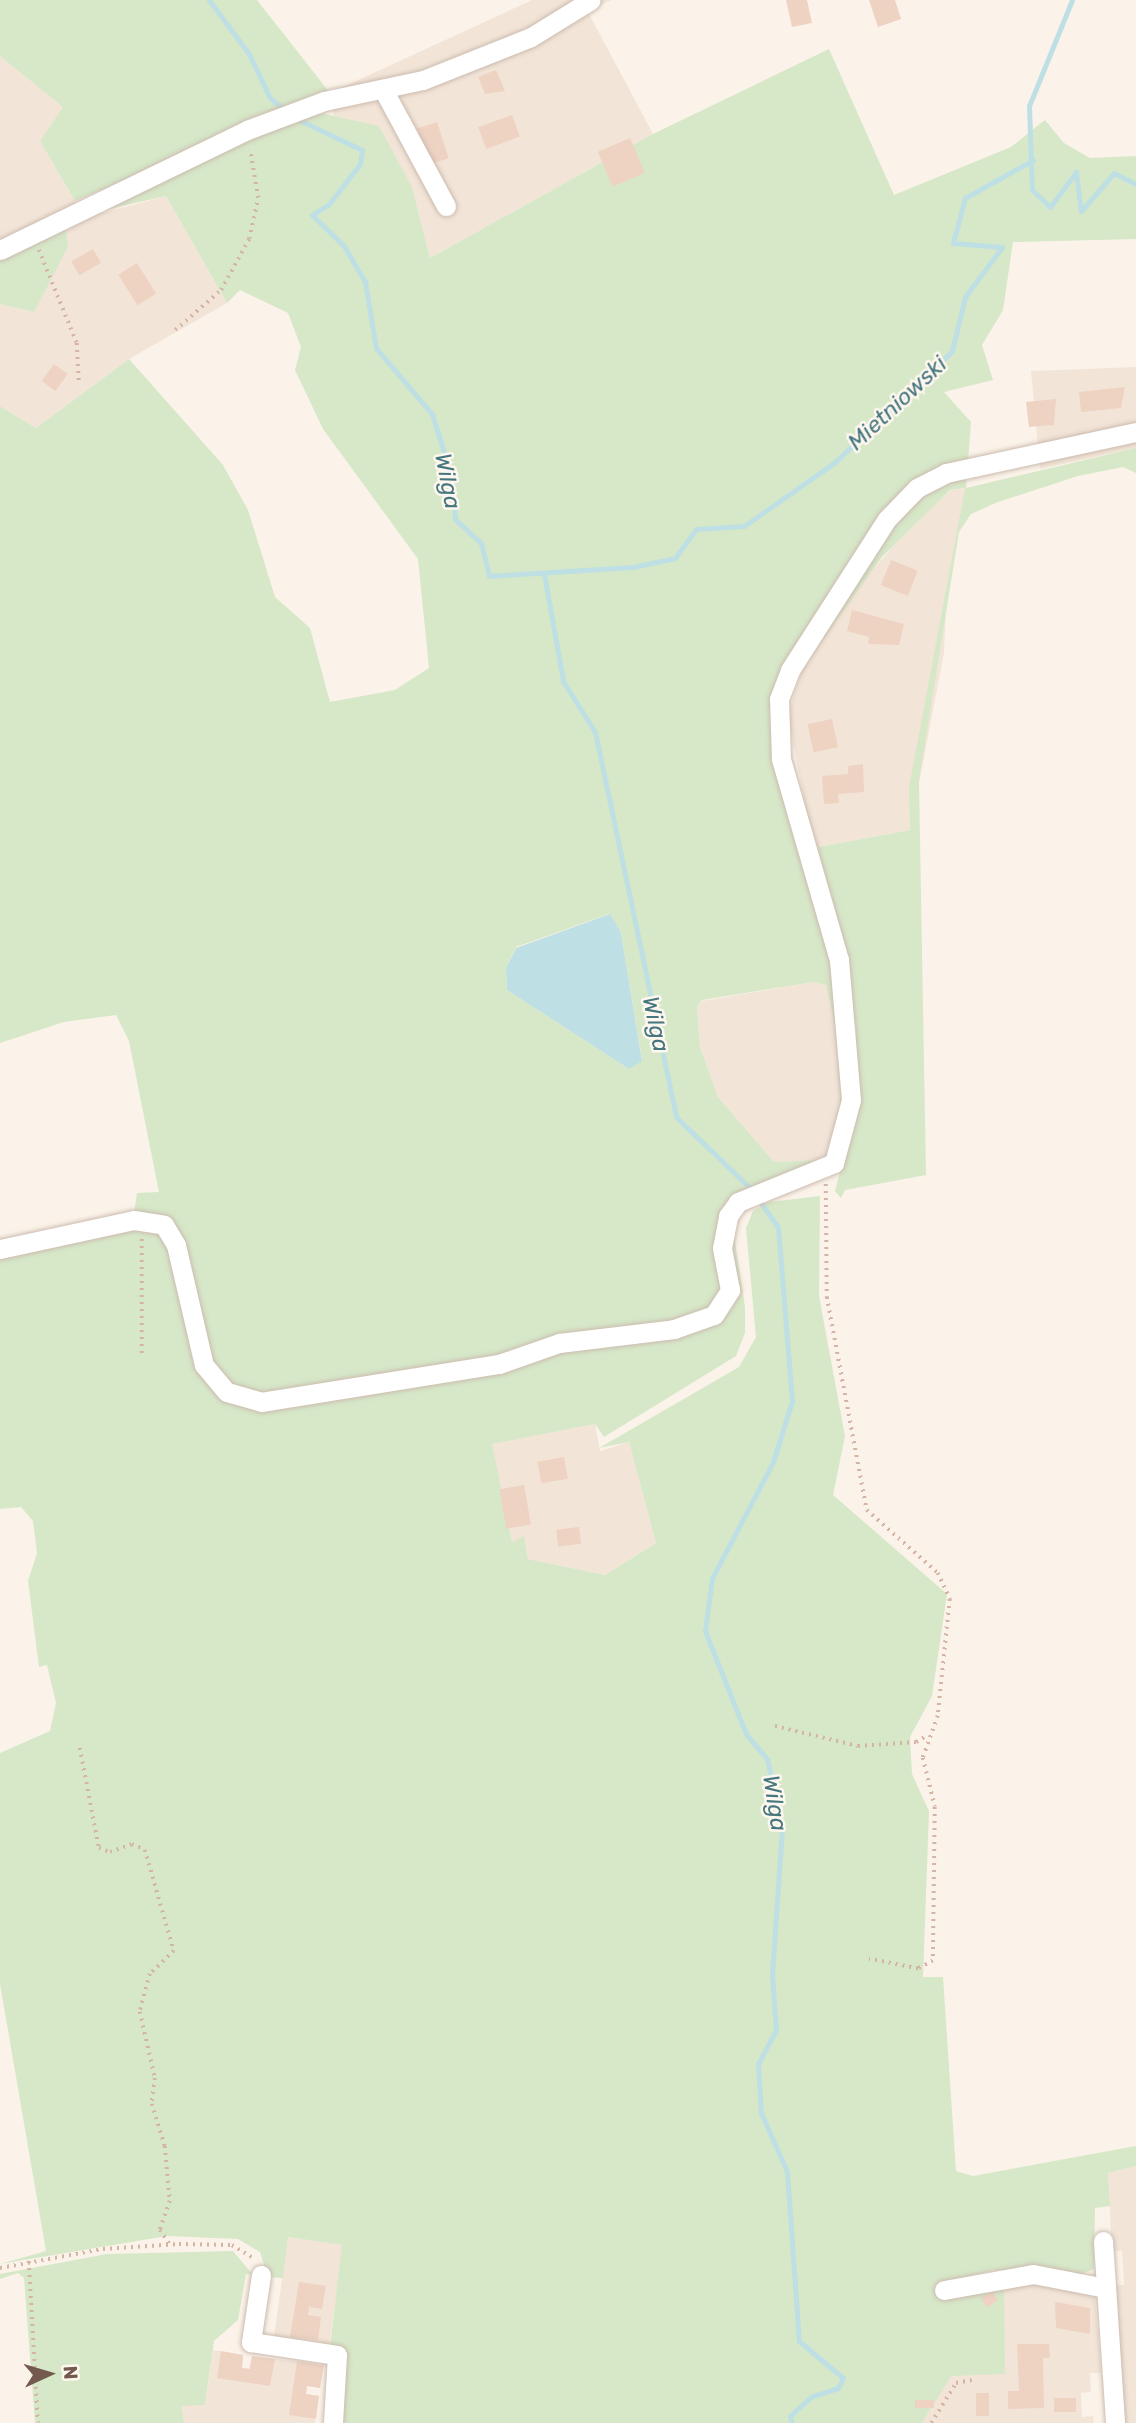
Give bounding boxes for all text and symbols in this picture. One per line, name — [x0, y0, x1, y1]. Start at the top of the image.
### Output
water label: Mietniowski — [842, 350, 952, 456]
water label: Wilga — [429, 451, 467, 511]
water label: Wilga — [637, 993, 675, 1055]
water label: Wilga — [757, 1773, 793, 1833]
north arrow — [14, 2339, 84, 2409]
text: N — [58, 2365, 82, 2380]

